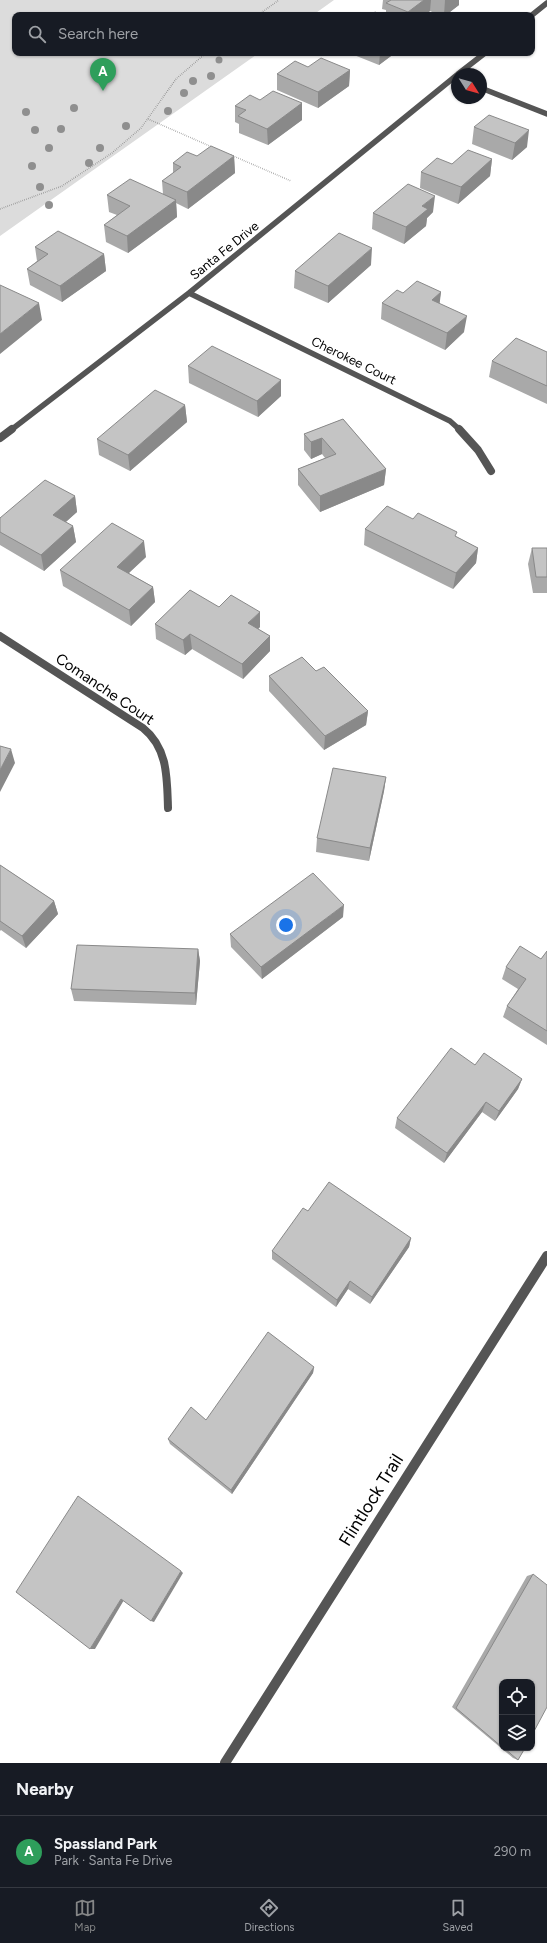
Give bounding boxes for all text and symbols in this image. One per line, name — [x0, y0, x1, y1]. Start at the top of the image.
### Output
search box — [12, 12, 535, 56]
icon: search — [26, 23, 48, 45]
text: Search here — [58, 25, 138, 43]
pin: A — [90, 58, 116, 91]
north arrow — [451, 68, 487, 104]
street label: Santa Fe Drive — [187, 218, 262, 283]
street label: Cherokee Court — [309, 333, 399, 388]
street label: Comanche Court — [52, 649, 158, 729]
your location — [276, 915, 296, 935]
street label: Flintlock Trail — [334, 1450, 408, 1550]
map controls — [499, 1679, 535, 1751]
button: locate — [499, 1679, 535, 1715]
button: layers — [499, 1715, 535, 1751]
text: Nearby — [16, 1779, 74, 1799]
text: Spassland Park — [54, 1835, 157, 1853]
text: A — [24, 1844, 34, 1859]
text: 290 m — [494, 1844, 531, 1859]
text: Park · Santa Fe Drive — [54, 1853, 172, 1868]
tab: Map — [74, 1897, 96, 1934]
tab: Directions — [244, 1897, 294, 1934]
tab: Saved — [443, 1897, 473, 1934]

